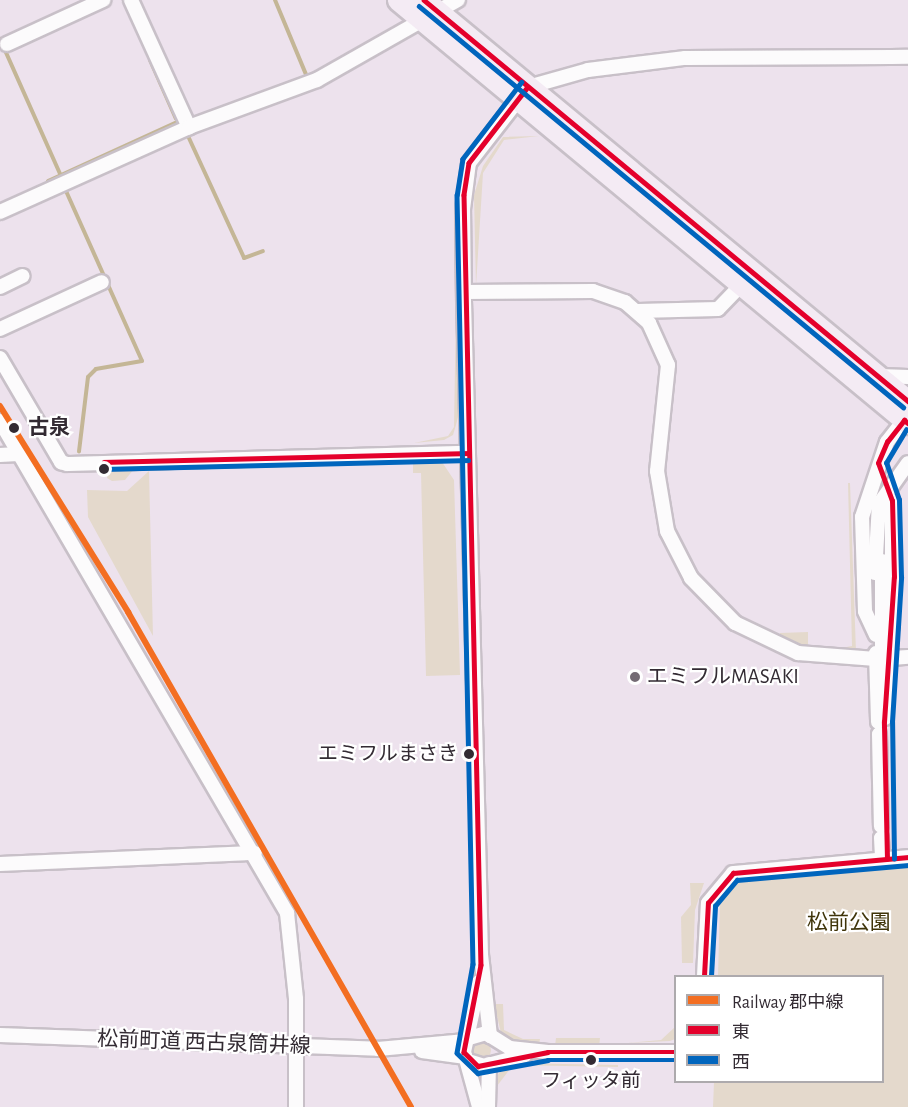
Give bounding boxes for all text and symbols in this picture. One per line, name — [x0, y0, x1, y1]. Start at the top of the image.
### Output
place label: 古泉 — [28, 415, 70, 441]
marker: 古泉 — [5, 419, 23, 437]
unlabelled marker — [98, 463, 110, 475]
place label: エミフルMASAKI — [647, 664, 799, 690]
marker: エミフルMASAKI — [628, 670, 642, 684]
place label: エミフルまさき — [318, 742, 458, 766]
marker: エミフルまさき — [463, 748, 475, 760]
park label: 松前公園 — [807, 910, 891, 936]
legend — [674, 975, 884, 1083]
text: Railway 郡中線 — [732, 994, 843, 1012]
text: 東 — [732, 1024, 750, 1042]
street label: 松前町道 西古泉筒井線 — [97, 1027, 311, 1059]
marker: フィッタ前 — [585, 1054, 597, 1066]
text: 西 — [732, 1054, 750, 1072]
place label: フィッタ前 — [541, 1069, 641, 1093]

